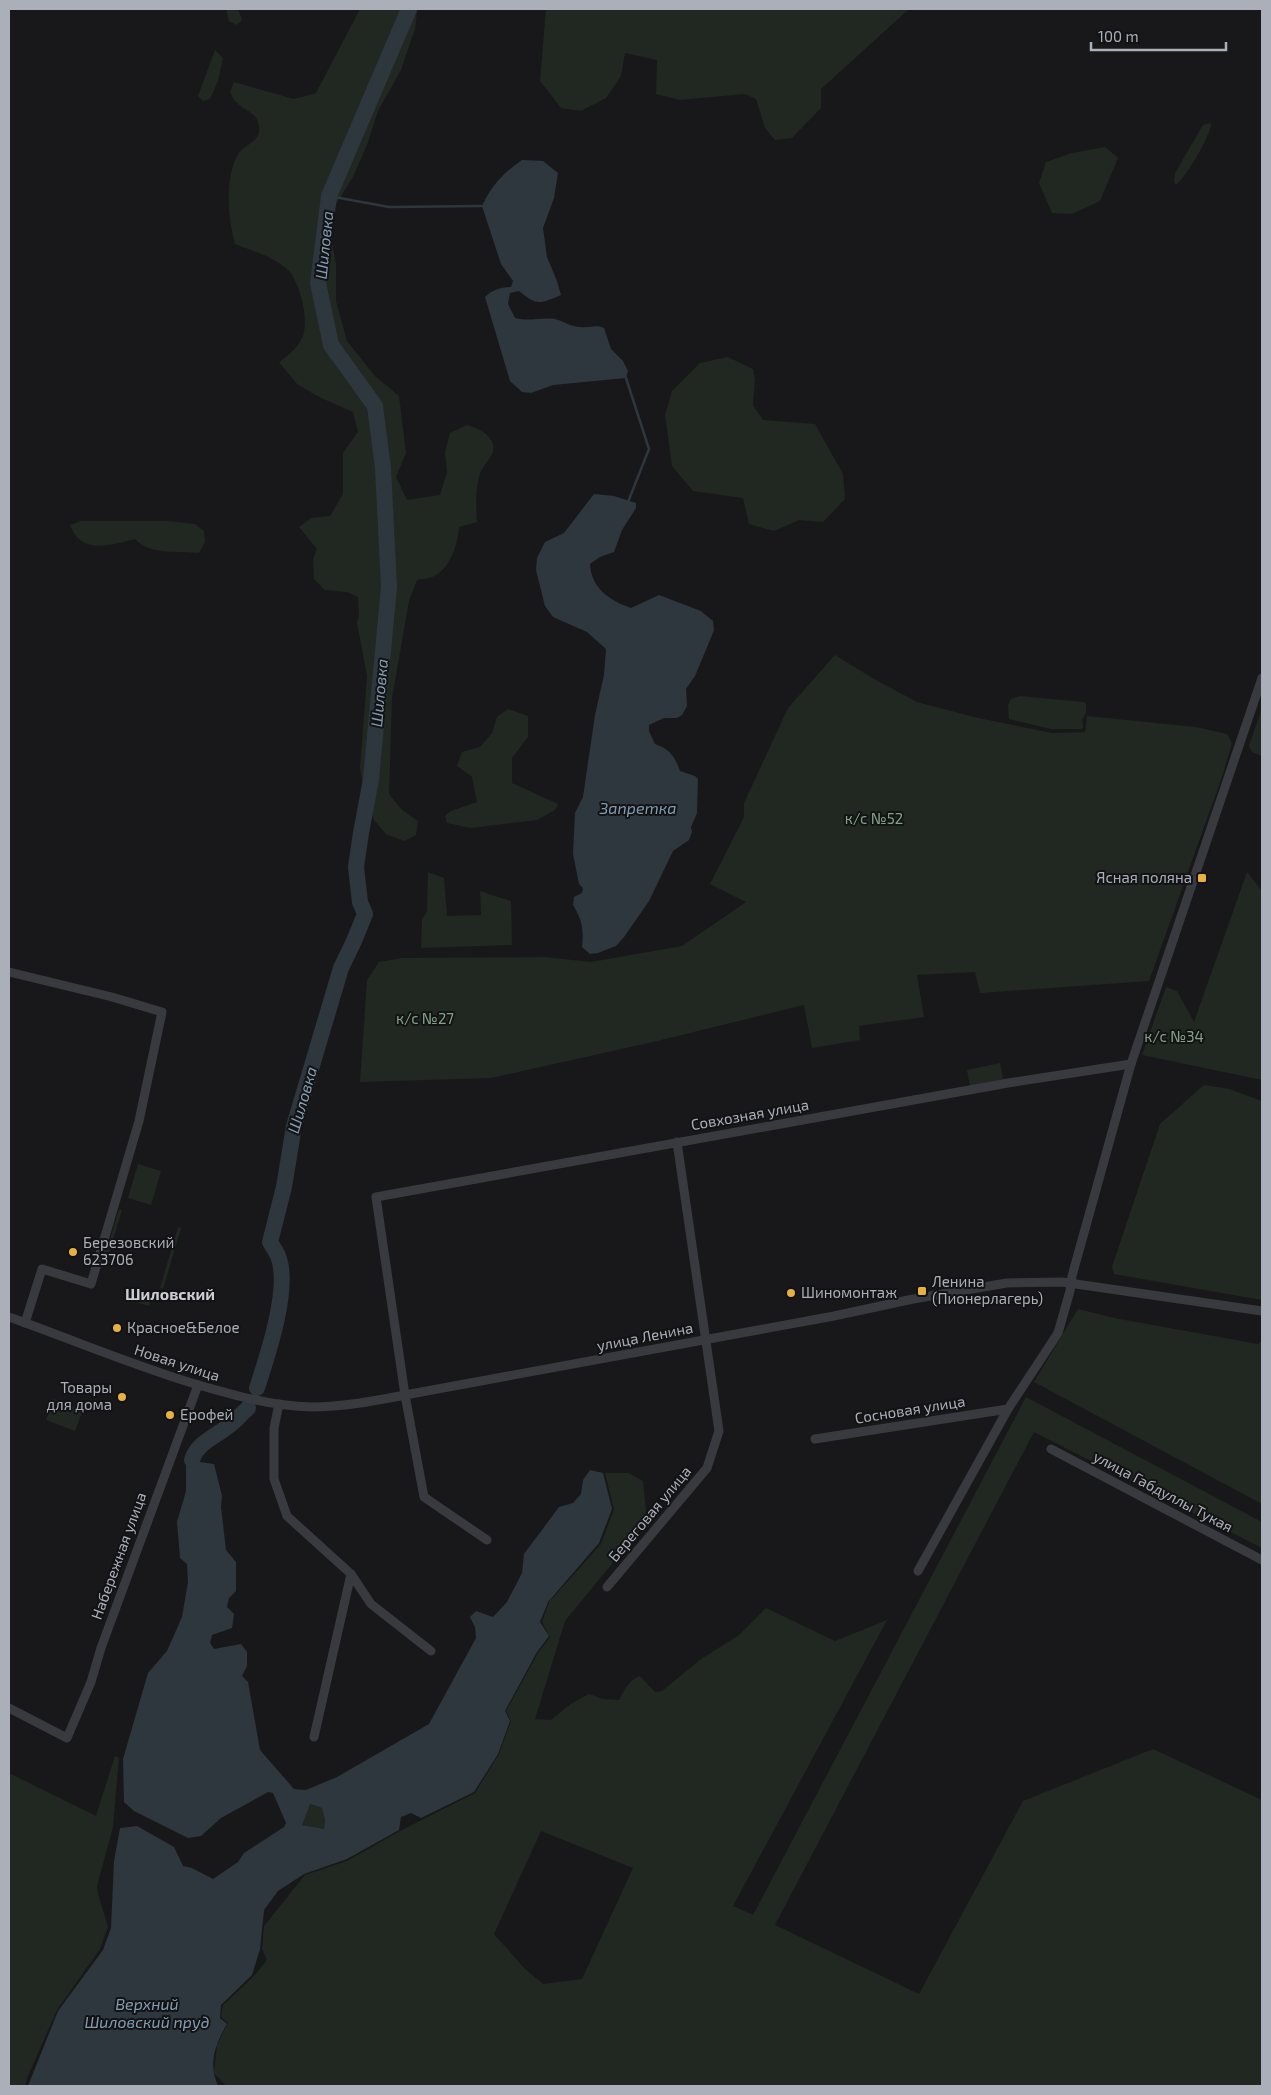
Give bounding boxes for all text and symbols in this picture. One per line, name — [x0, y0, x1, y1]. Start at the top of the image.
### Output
scale bar — [1091, 20, 1226, 52]
text: 100 m — [1098, 27, 1139, 45]
water label: Шиловка — [310, 210, 337, 280]
water label: Шиловка — [366, 658, 391, 728]
water label: Запретка — [599, 798, 676, 817]
park label: к/с №52 — [845, 809, 903, 827]
place label: Ясная поляна — [1096, 868, 1192, 886]
marker: Ясная поляна — [1196, 872, 1208, 884]
park label: к/с №27 — [396, 1009, 454, 1027]
park label: к/с №34 — [1144, 1027, 1204, 1045]
water label: Шиловка — [283, 1064, 320, 1135]
street label: Совхозная улица — [689, 1095, 810, 1134]
place label: Березовский 623706 — [83, 1233, 174, 1268]
marker: Березовский 623706 — [67, 1246, 79, 1258]
place label: Ленина (Пионерлагерь) — [932, 1272, 1043, 1307]
place label: Шиномонтаж — [801, 1283, 897, 1301]
district label: Шиловский — [125, 1284, 215, 1303]
marker: Ленина (Пионерлагерь) — [916, 1285, 928, 1297]
marker: Шиномонтаж — [785, 1287, 797, 1299]
place label: Красное&Белое — [127, 1318, 240, 1336]
street label: улица Ленина — [595, 1318, 695, 1355]
marker: Красное&Белое — [111, 1322, 123, 1334]
street label: Новая улица — [132, 1340, 222, 1385]
place label: Товары для дома — [46, 1378, 112, 1413]
marker: Товары для дома — [116, 1391, 128, 1403]
street label: Сосновая улица — [853, 1391, 967, 1428]
place label: Ерофей — [180, 1405, 233, 1423]
marker: Ерофей — [164, 1409, 176, 1421]
street label: улица Габдуллы Тукая — [1090, 1447, 1236, 1536]
street label: Береговая улица — [604, 1462, 695, 1565]
street label: Набережная улица — [87, 1490, 150, 1622]
water label: Верхний Шиловский пруд — [85, 1994, 209, 2031]

